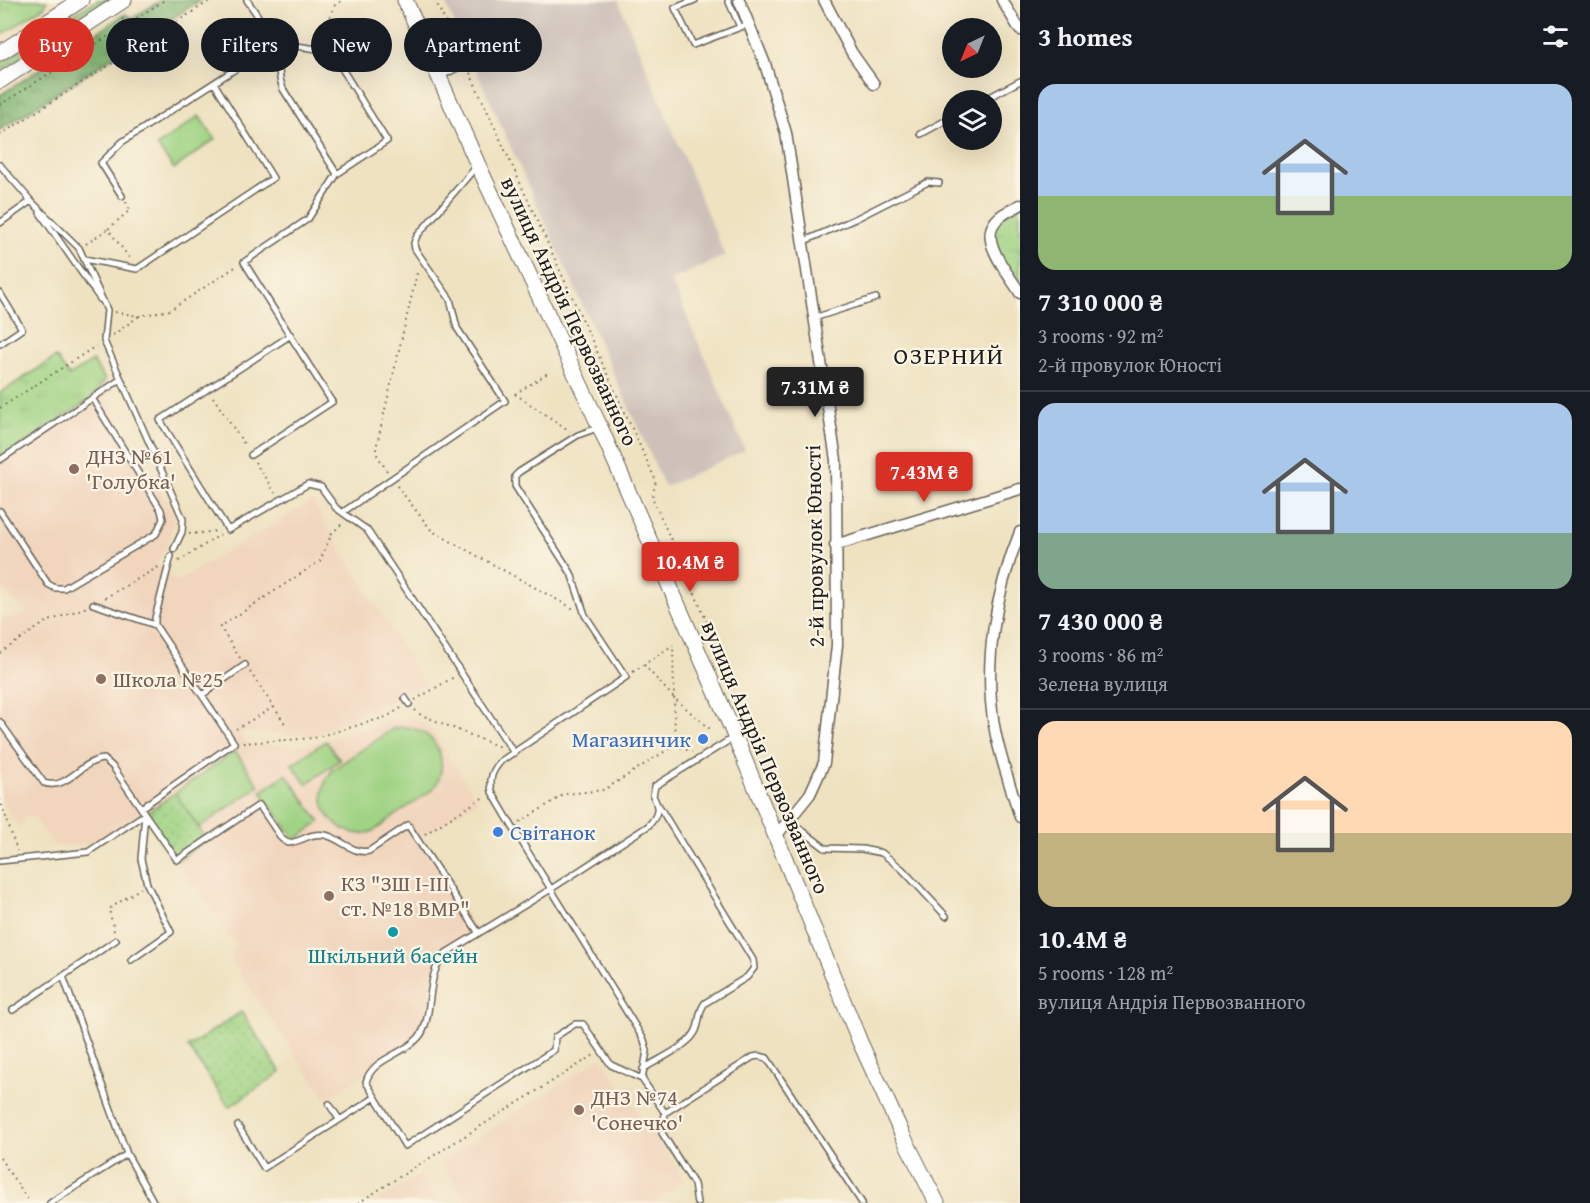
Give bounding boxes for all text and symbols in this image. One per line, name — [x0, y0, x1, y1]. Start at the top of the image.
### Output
text: 3 homes — [1038, 17, 1133, 56]
chip: Buy — [18, 18, 94, 72]
chip: Rent — [106, 18, 189, 72]
chip: Filters — [201, 18, 299, 72]
chip: New — [311, 18, 392, 72]
chip: Apartment — [404, 18, 542, 72]
north arrow — [942, 18, 1002, 78]
map controls — [942, 18, 1002, 150]
icon: filters — [1539, 20, 1572, 53]
button: layers — [942, 90, 1002, 150]
icon: home — [1251, 123, 1359, 231]
street label: вулиця Андрія Первозванного — [493, 171, 647, 451]
text: 7 310 000 ₴ — [1038, 282, 1163, 321]
text: 3 rooms · 92 m² — [1038, 321, 1164, 350]
district label: ОЗЕРНИЙ — [894, 338, 1004, 373]
text: 2-й провулок Юності — [1038, 350, 1222, 379]
pin: 7.31M ₴ — [760, 367, 870, 418]
text: 7.31M ₴ — [781, 372, 849, 401]
place label: ДНЗ №61 'Голубка' — [85, 440, 176, 497]
icon: home — [1251, 442, 1359, 550]
street label: 2-й провулок Юності — [796, 444, 832, 648]
pin: 7.43M ₴ — [869, 452, 979, 503]
text: 7.43M ₴ — [890, 457, 958, 486]
marker: ДНЗ №61 'Голубка' — [67, 462, 81, 476]
pin: 10.4M ₴ — [635, 542, 745, 593]
text: 10.4M ₴ — [656, 547, 724, 576]
text: 7 430 000 ₴ — [1038, 601, 1163, 640]
street label: вулиця Андрія Первозванного — [694, 615, 838, 899]
text: 3 rooms · 86 m² — [1038, 640, 1164, 669]
place label: Школа №25 — [113, 663, 224, 695]
text: Зелена вулиця — [1038, 669, 1168, 698]
marker: Школа №25 — [94, 672, 108, 686]
place label: Магазинчик — [572, 723, 691, 755]
marker: Магазинчик — [696, 732, 710, 746]
icon: home — [1251, 760, 1359, 868]
place label: Світанок — [510, 816, 596, 848]
marker: Світанок — [491, 825, 505, 839]
place label: КЗ "ЗШ І-ІІІ ст. №18 ВМР" — [341, 867, 470, 924]
marker: КЗ "ЗШ І-ІІІ ст. №18 ВМР" — [322, 889, 336, 903]
text: 10.4M ₴ — [1038, 919, 1127, 958]
marker: Шкільний басейн — [386, 925, 400, 939]
place label: Шкільний басейн — [308, 939, 478, 971]
text: 5 rooms · 128 m² — [1038, 958, 1173, 987]
text: вулиця Андрія Первозванного — [1038, 987, 1305, 1016]
place label: ДНЗ №74 'Сонечко' — [590, 1081, 683, 1138]
marker: ДНЗ №74 'Сонечко' — [572, 1103, 586, 1117]

